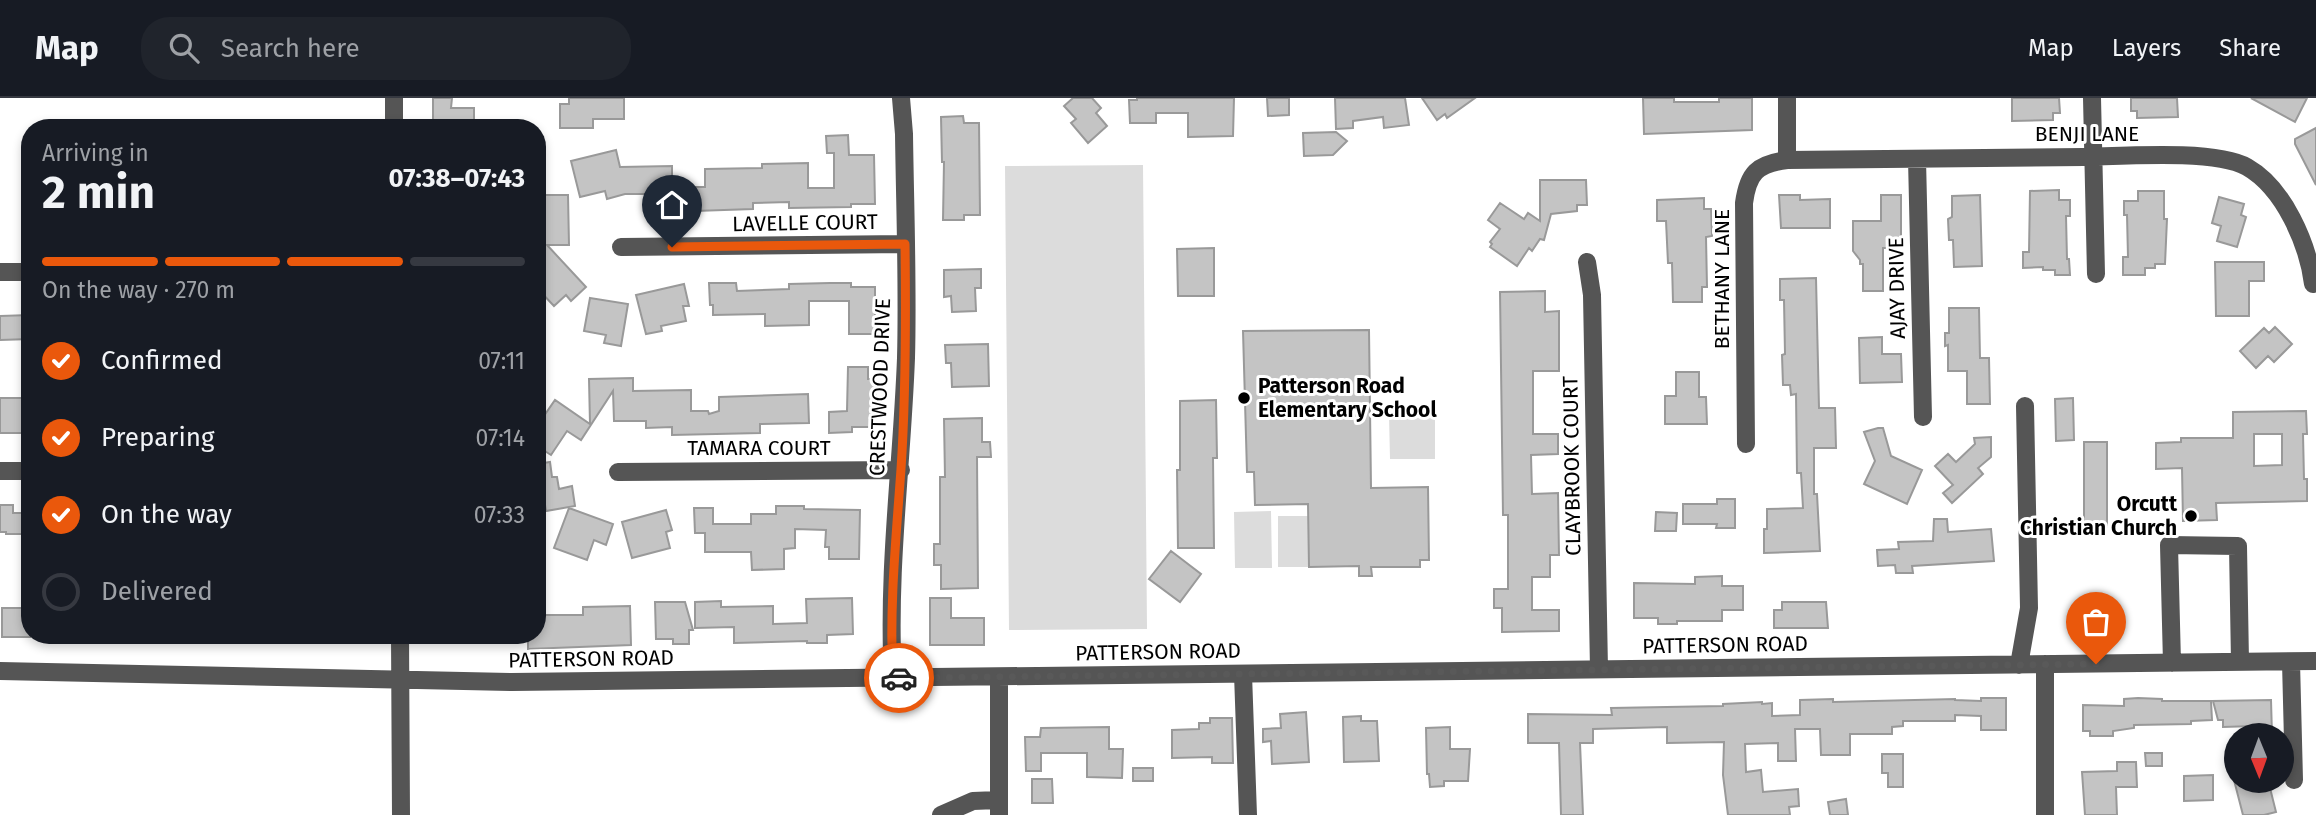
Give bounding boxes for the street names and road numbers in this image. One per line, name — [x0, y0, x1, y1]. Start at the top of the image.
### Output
street label: BENJI LANE — [2035, 121, 2139, 147]
street label: LAVELLE COURT — [732, 209, 878, 237]
street label: BETHANY LANE — [1709, 209, 1735, 349]
street label: AJAY DRIVE — [1883, 237, 1911, 339]
street label: CRESTWOOD DRIVE — [864, 298, 896, 476]
street label: CLAYBROOK COURT — [1557, 376, 1587, 556]
street label: TAMARA COURT — [687, 435, 831, 461]
street label: PATTERSON ROAD — [1642, 631, 1808, 659]
street label: PATTERSON ROAD — [1075, 638, 1241, 666]
street label: PATTERSON ROAD — [508, 645, 674, 673]

